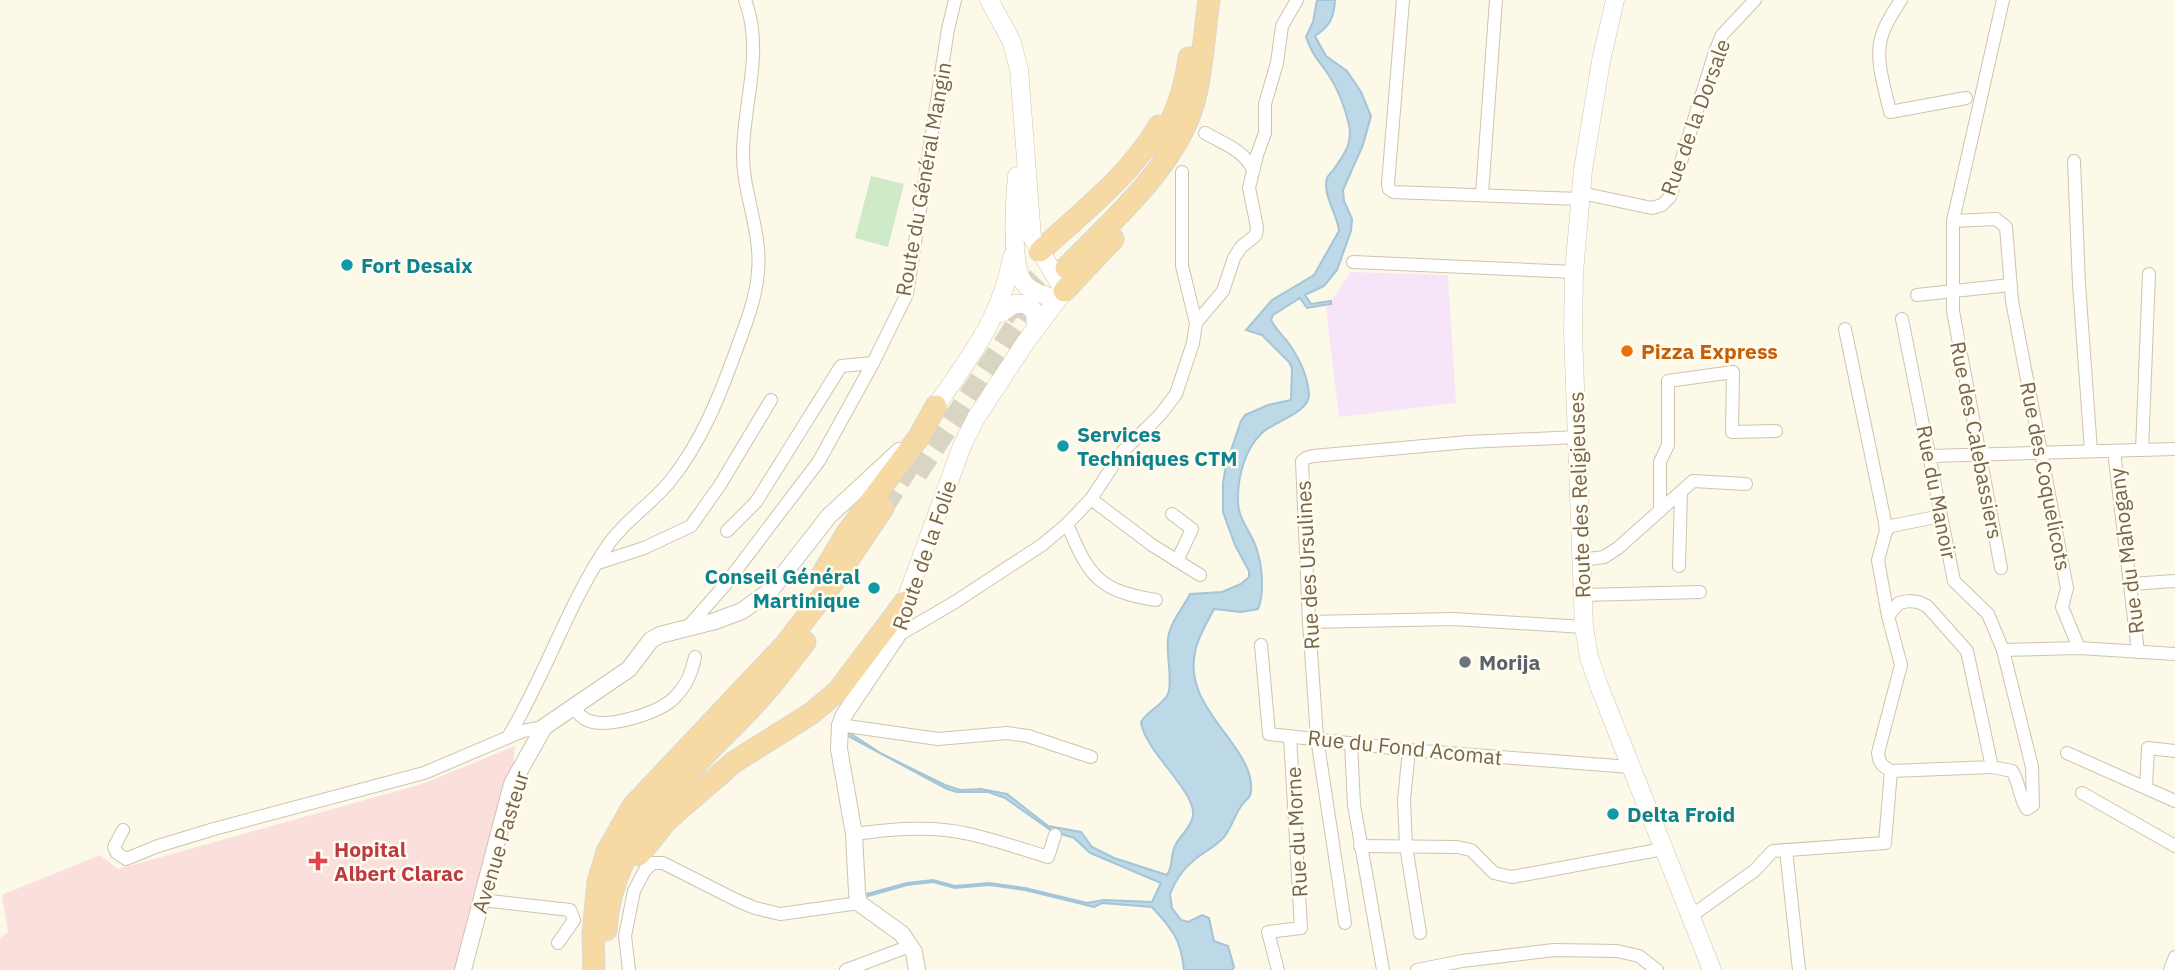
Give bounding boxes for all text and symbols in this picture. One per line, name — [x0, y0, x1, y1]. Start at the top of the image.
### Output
street label: Rue de la Dorsale — [1654, 35, 1736, 199]
street label: Route du Général Mangin — [889, 60, 957, 298]
place label: Fort Desaix — [361, 251, 473, 279]
marker: Fort Desaix — [339, 257, 355, 273]
place label: Pizza Express — [1641, 337, 1778, 365]
street label: Rue des Calebassiers — [1944, 339, 2010, 541]
marker: Pizza Express — [1619, 343, 1635, 359]
street label: Rue des Coquelicots — [2014, 379, 2078, 573]
street label: Route des Religieuses — [1561, 391, 1597, 599]
place label: Services Techniques CTM — [1077, 420, 1237, 472]
street label: Rue du Manoir — [1910, 423, 1964, 562]
marker: Services Techniques CTM — [1055, 438, 1071, 454]
street label: Rue du Mahogany — [2102, 466, 2150, 636]
street label: Route de la Folie — [885, 476, 963, 634]
street label: Rue des Ursulines — [1289, 480, 1325, 650]
place label: Conseil Général Martinique — [705, 562, 860, 614]
marker: Conseil Général Martinique — [866, 580, 882, 596]
place label: Morija — [1479, 648, 1541, 676]
marker: Morija — [1457, 654, 1473, 670]
street label: Rue du Fond Acomat — [1306, 723, 1504, 771]
street label: Rue du Morne — [1279, 766, 1313, 898]
street label: Avenue Pasteur — [465, 767, 535, 917]
place label: Delta Froid — [1627, 800, 1735, 828]
marker: Delta Froid — [1605, 806, 1621, 822]
place label: Hopital Albert Clarac — [334, 835, 464, 887]
marker: Hopital Albert Clarac — [308, 851, 328, 871]

